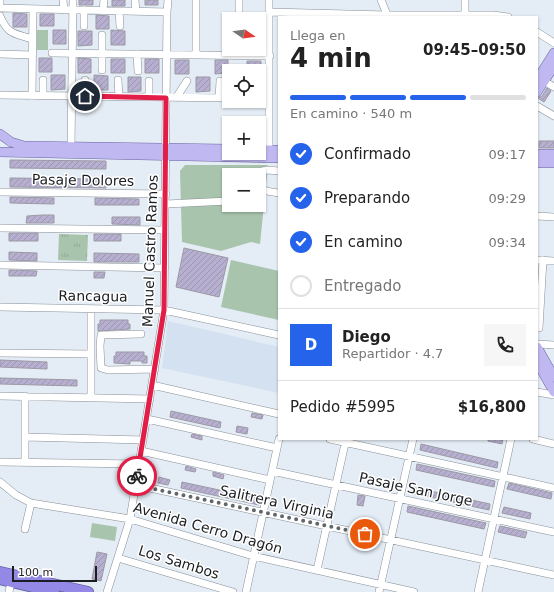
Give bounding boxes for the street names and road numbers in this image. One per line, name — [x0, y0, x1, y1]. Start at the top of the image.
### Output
street label: Pasaje Dolores — [32, 171, 134, 189]
street label: Manuel Castro Ramos — [139, 175, 161, 327]
street label: Rancagua — [58, 287, 128, 305]
street label: Pasaje San Jorge — [358, 469, 474, 509]
street label: Salitrera Virginia — [218, 482, 336, 522]
street label: Avenida Cerro Dragón — [132, 499, 284, 557]
street label: Los Sambos — [137, 542, 221, 582]

